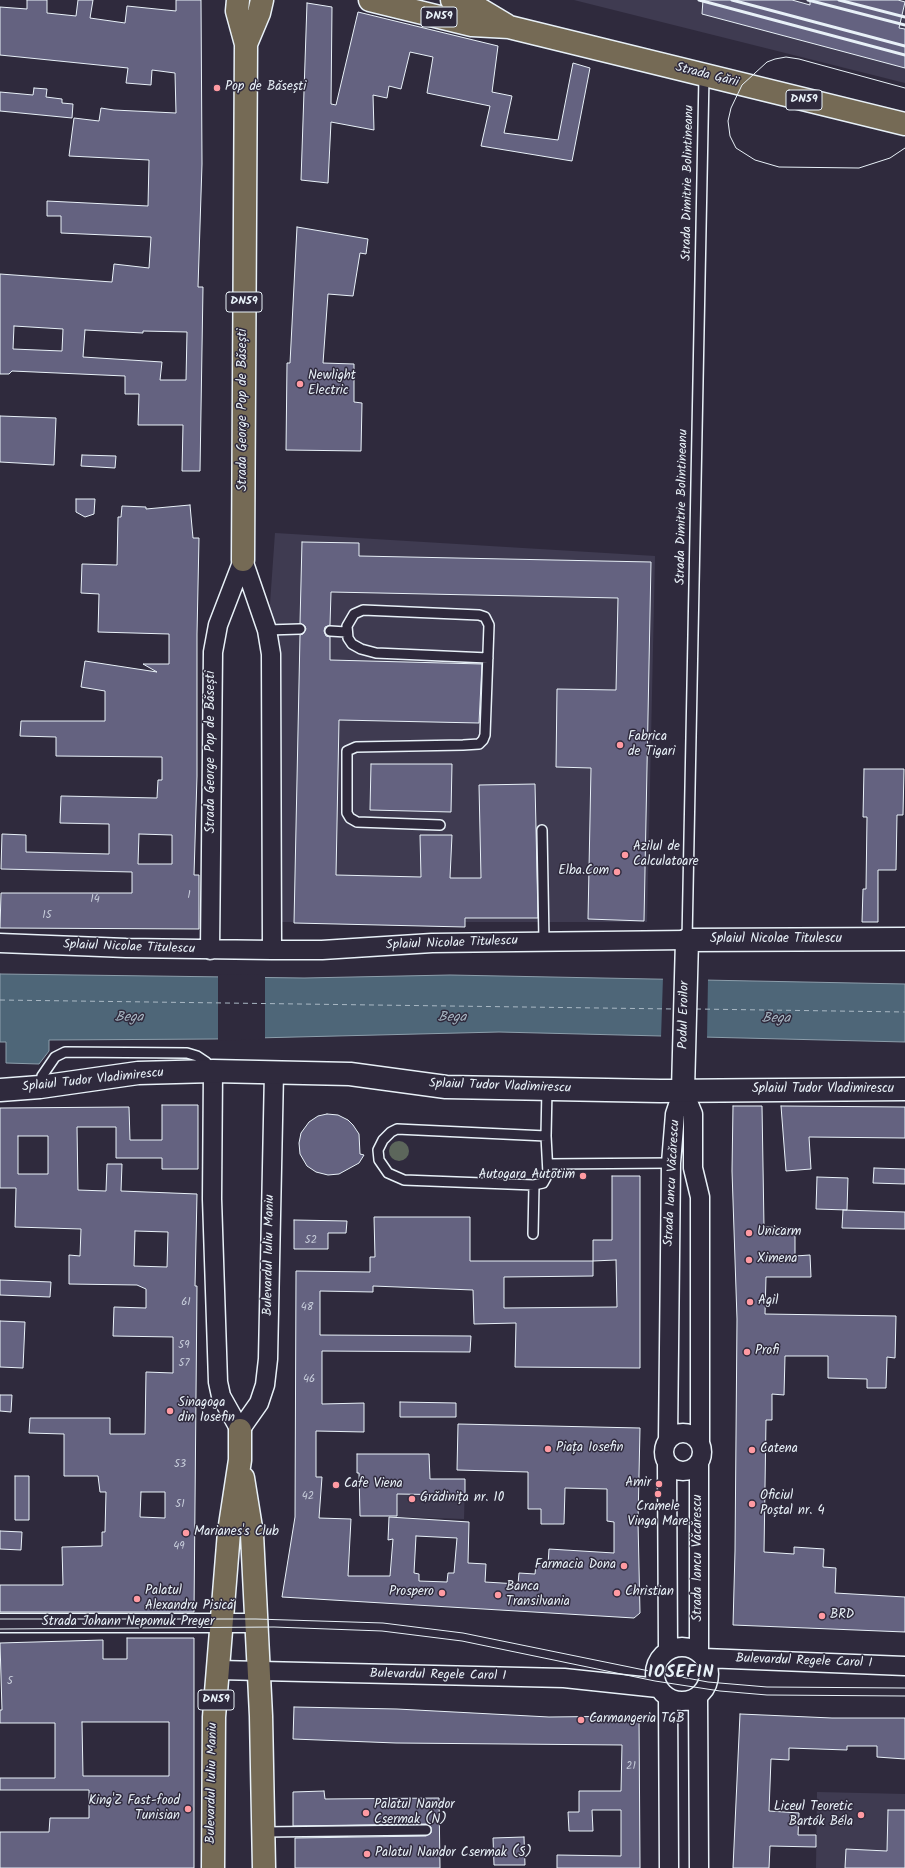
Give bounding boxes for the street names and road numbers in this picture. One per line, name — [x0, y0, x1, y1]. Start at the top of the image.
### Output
road number: DN59 — [421, 7, 457, 27]
street label: Strada Gării — [674, 61, 740, 91]
road number: DN59 — [786, 90, 822, 110]
street label: Strada Dimitrie Bolintineanu — [680, 105, 698, 261]
road number: DN59 — [226, 292, 262, 312]
street label: Strada George Pop de Băsești — [236, 329, 252, 491]
street label: Strada Dimitrie Bolintineanu — [674, 429, 692, 585]
street label: Strada George Pop de Băsești — [204, 671, 220, 833]
street label: Splaiul Nicolae Titulescu — [710, 932, 842, 948]
street label: Splaiul Nicolae Titulescu — [386, 934, 518, 954]
street label: Splaiul Nicolae Titulescu — [63, 938, 195, 958]
street label: Podul Eroilor — [677, 981, 693, 1049]
street label: Splaiul Tudor Vladimirescu — [21, 1066, 165, 1096]
street label: Splaiul Tudor Vladimirescu — [429, 1077, 571, 1097]
street label: Splaiul Tudor Vladimirescu — [752, 1082, 894, 1098]
street label: Strada Iancu Văcărescu — [662, 1119, 684, 1247]
street label: Bulevardul Iuliu Maniu — [261, 1194, 279, 1316]
street label: Strada Iancu Văcărescu — [691, 1494, 707, 1622]
street label: Strada Johann Nepomuk Preyer — [42, 1615, 214, 1631]
street label: Bulevardul Regele Carol I — [735, 1652, 873, 1672]
street label: Bulevardul Regele Carol I — [369, 1667, 507, 1685]
road number: DN59 — [198, 1690, 234, 1710]
street label: Bulevardul Iuliu Maniu — [204, 1722, 222, 1844]

